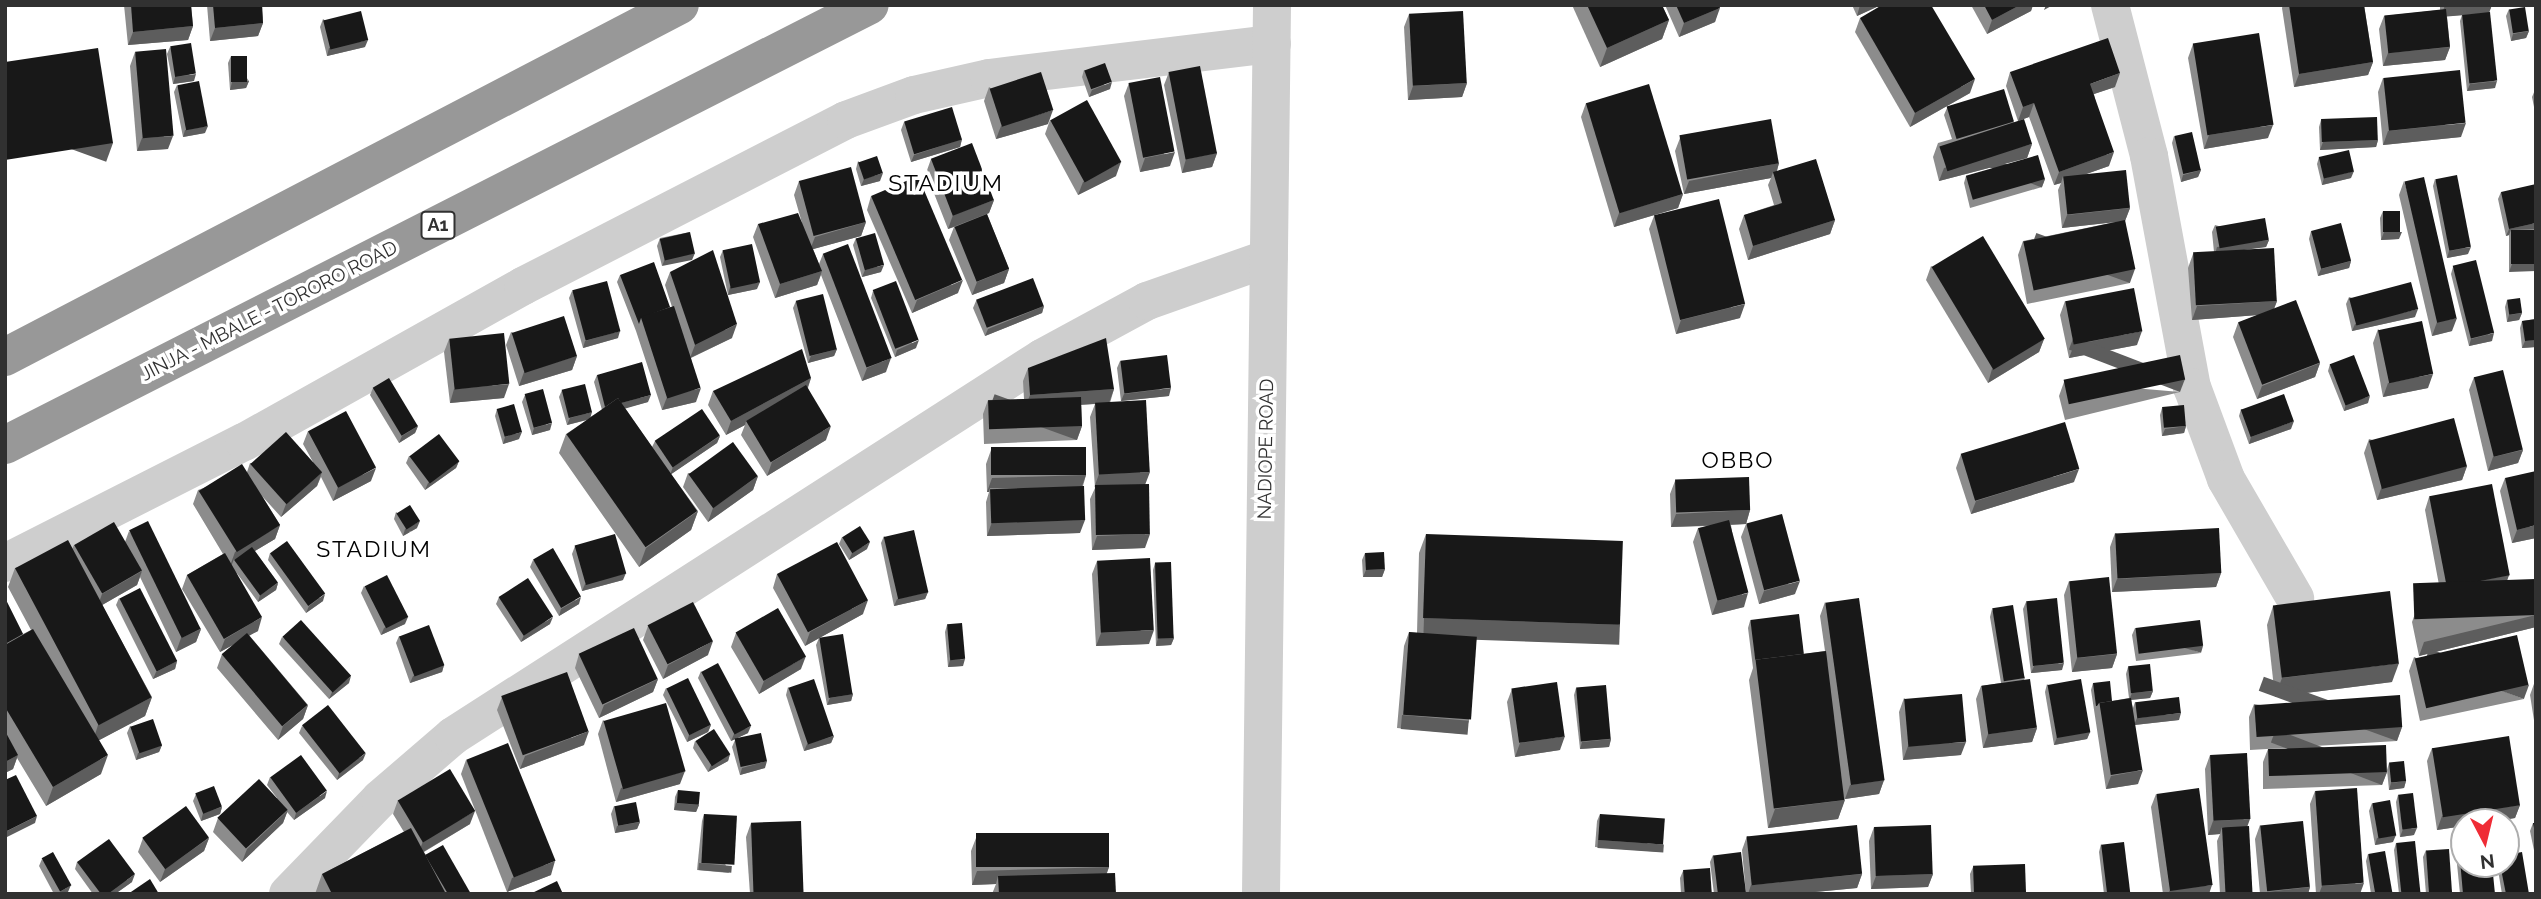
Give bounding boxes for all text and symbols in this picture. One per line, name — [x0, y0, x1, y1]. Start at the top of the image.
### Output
district label: STADIUM — [889, 169, 1003, 197]
road number: A1 — [420, 210, 456, 240]
street label: JINJA - MBALE - TORORO ROAD — [136, 236, 402, 386]
street label: NADIOPE ROAD — [1253, 378, 1279, 520]
district label: OBBO — [1702, 446, 1774, 474]
district label: STADIUM — [317, 535, 431, 563]
north arrow — [2450, 808, 2520, 878]
text: N — [2479, 850, 2496, 874]

